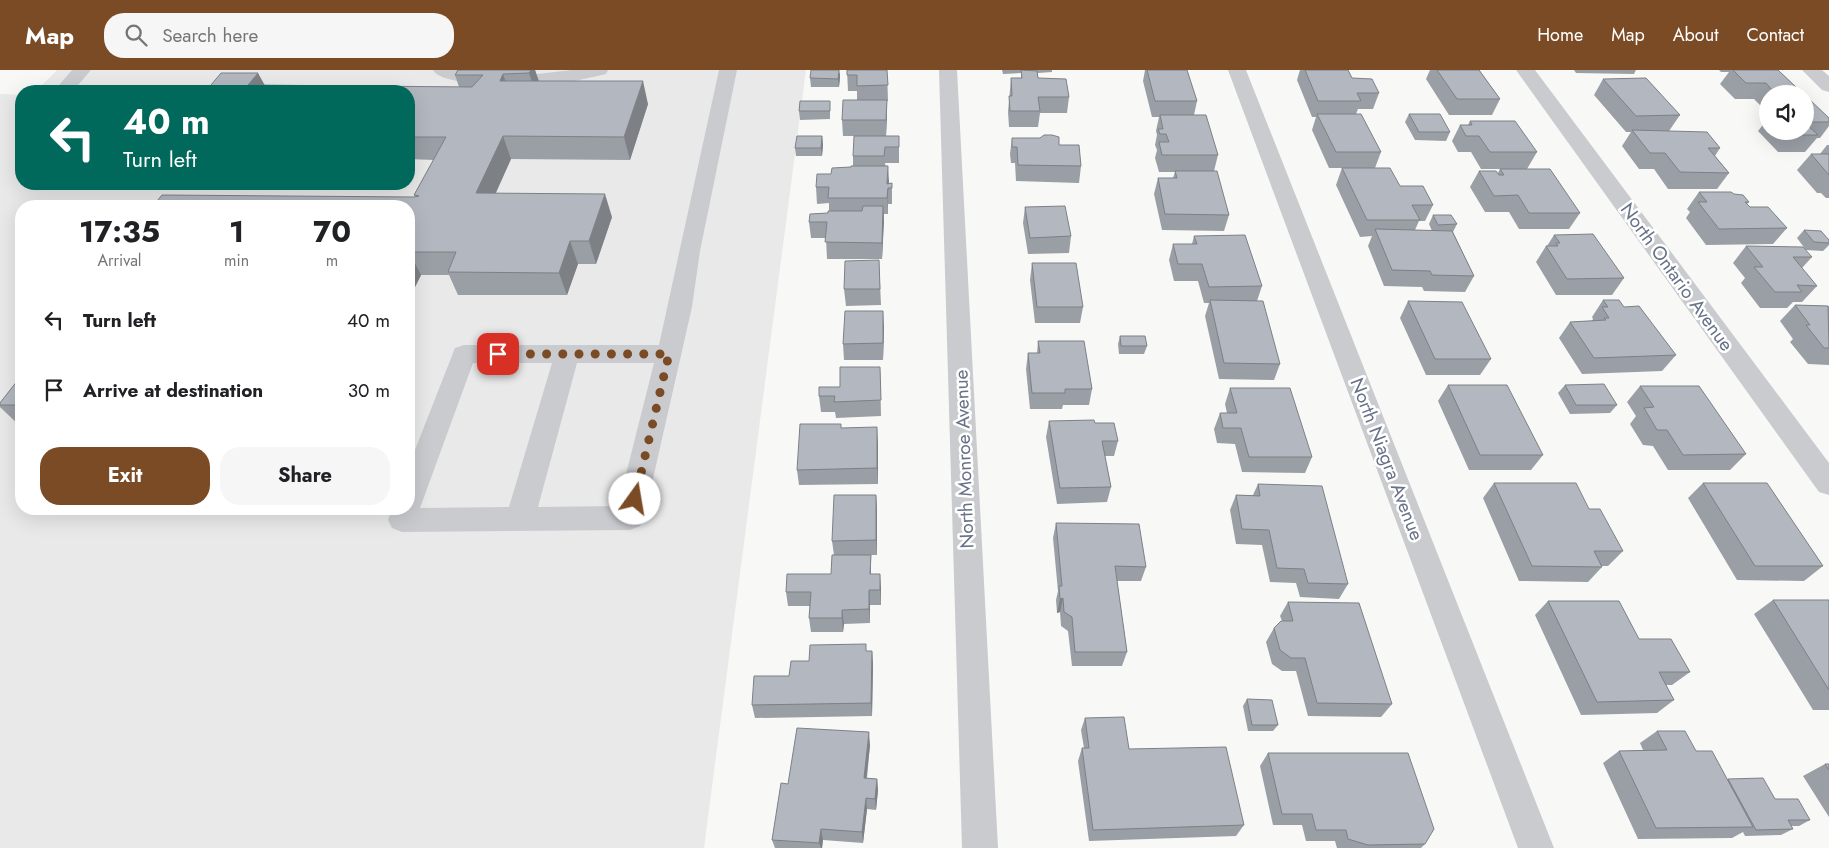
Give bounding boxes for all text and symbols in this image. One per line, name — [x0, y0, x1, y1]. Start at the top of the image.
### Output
search box — [104, 13, 454, 58]
text: Map — [25, 18, 74, 53]
icon: search — [122, 21, 150, 49]
text: Search here — [162, 22, 258, 49]
text: Home — [1537, 22, 1583, 48]
text: Map — [1611, 22, 1645, 48]
text: About — [1673, 22, 1718, 48]
text: Contact — [1746, 22, 1804, 48]
map controls — [1759, 85, 1814, 140]
button: sound — [1759, 85, 1814, 140]
text: 40 m — [123, 97, 210, 147]
icon: left — [40, 105, 105, 170]
text: Turn left — [123, 143, 197, 175]
street label: North Ontario Avenue — [1614, 197, 1740, 357]
text: 17:35 — [79, 210, 160, 253]
text: 1 — [229, 210, 244, 253]
text: 70 — [313, 210, 351, 253]
text: Arrival — [97, 249, 142, 272]
text: min — [224, 249, 249, 272]
text: m — [326, 249, 338, 272]
icon: left — [40, 306, 68, 334]
text: Turn left — [83, 307, 156, 334]
text: 40 m — [347, 307, 390, 334]
pin — [477, 333, 519, 375]
icon: arrive — [484, 340, 512, 368]
street label: North Monroe Avenue — [947, 369, 981, 549]
street label: North Niagra Avenue — [1344, 374, 1431, 544]
icon: arrive — [40, 376, 68, 404]
text: Arrive at destination — [83, 377, 263, 404]
text: 30 m — [348, 377, 390, 404]
button: Exit — [40, 447, 210, 505]
button: Share — [220, 447, 390, 505]
position arrow — [608, 472, 660, 524]

